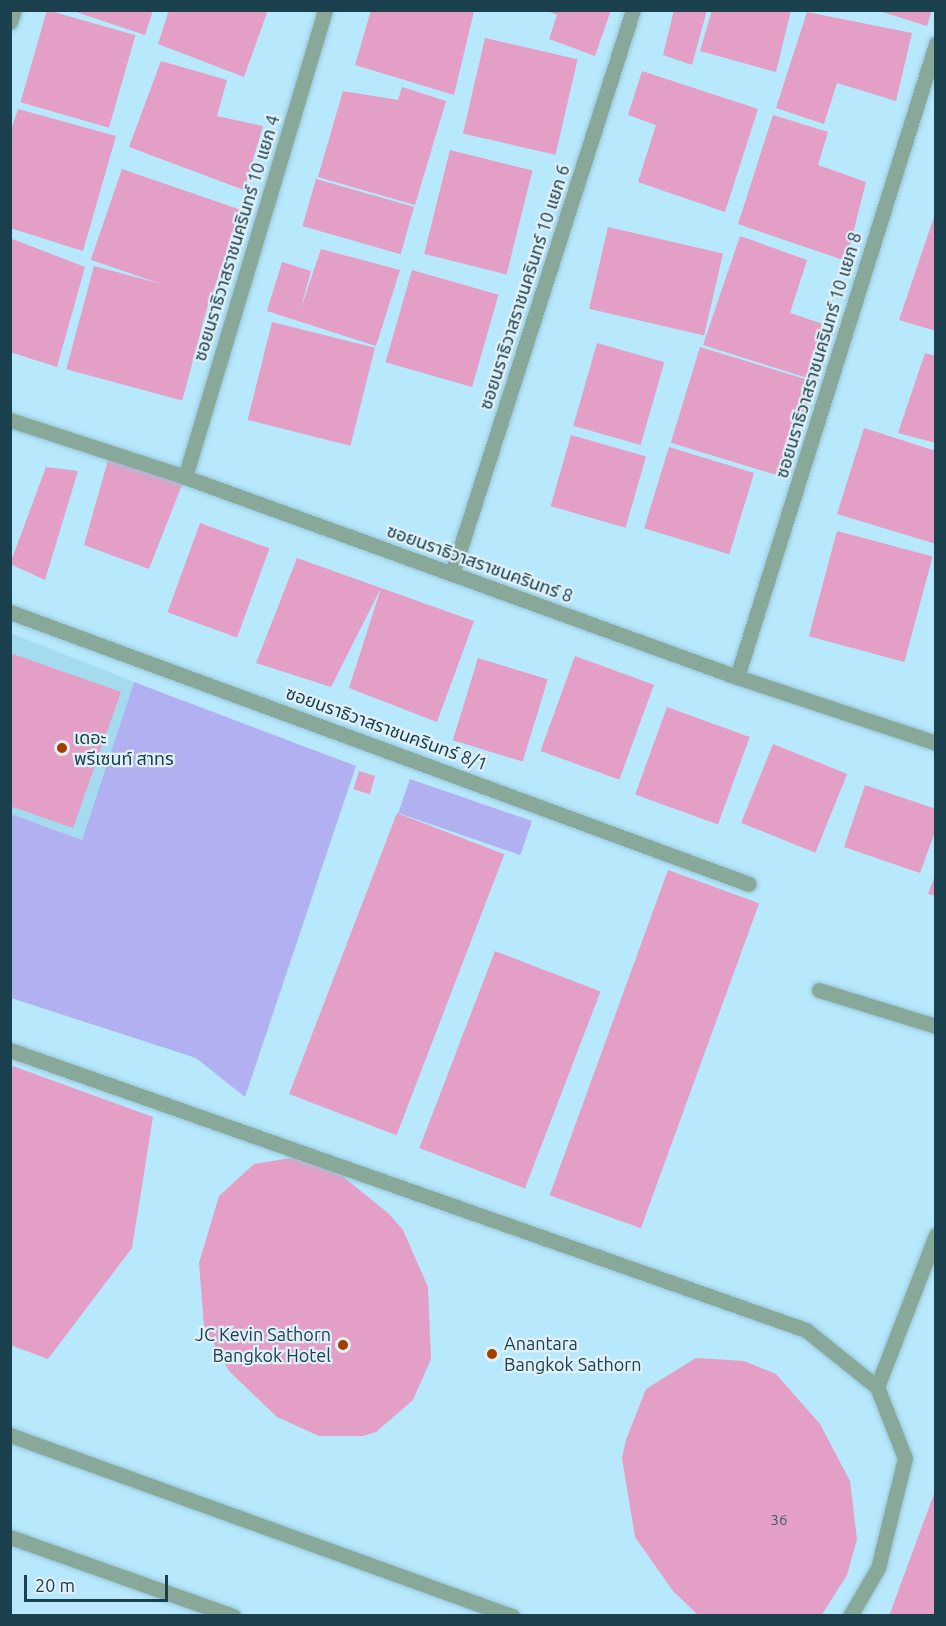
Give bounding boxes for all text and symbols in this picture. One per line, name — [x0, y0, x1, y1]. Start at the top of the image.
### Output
street label: ซอยนราธิวาสราชนครินทร์ 10 แยก 4 — [188, 112, 284, 364]
street label: ซอยนราธิวาสราชนครินทร์ 10 แยก 6 — [474, 162, 574, 412]
street label: ซอยนราธิวาสราชนครินทร์ 10 แยก 8 — [770, 229, 866, 481]
street label: ซอยนราธิวาสราชนครินทร์ 8 — [384, 519, 576, 607]
street label: ซอยนราธิวาสราชนครินทร์ 8/1 — [283, 681, 491, 775]
place label: เดอะ พรีเซนท์ สาทร — [74, 727, 174, 770]
marker: เดอะ พรีเซนท์ สาทร — [55, 741, 69, 755]
place label: JC Kevin Sathorn Bangkok Hotel — [195, 1324, 331, 1366]
place label: Anantara Bangkok Sathorn — [504, 1333, 641, 1376]
marker: JC Kevin Sathorn Bangkok Hotel — [336, 1338, 350, 1352]
marker: Anantara Bangkok Sathorn — [485, 1347, 499, 1361]
house number: 36 — [771, 1511, 787, 1529]
scale bar — [27, 1563, 171, 1601]
text: 20 m — [35, 1575, 75, 1595]

